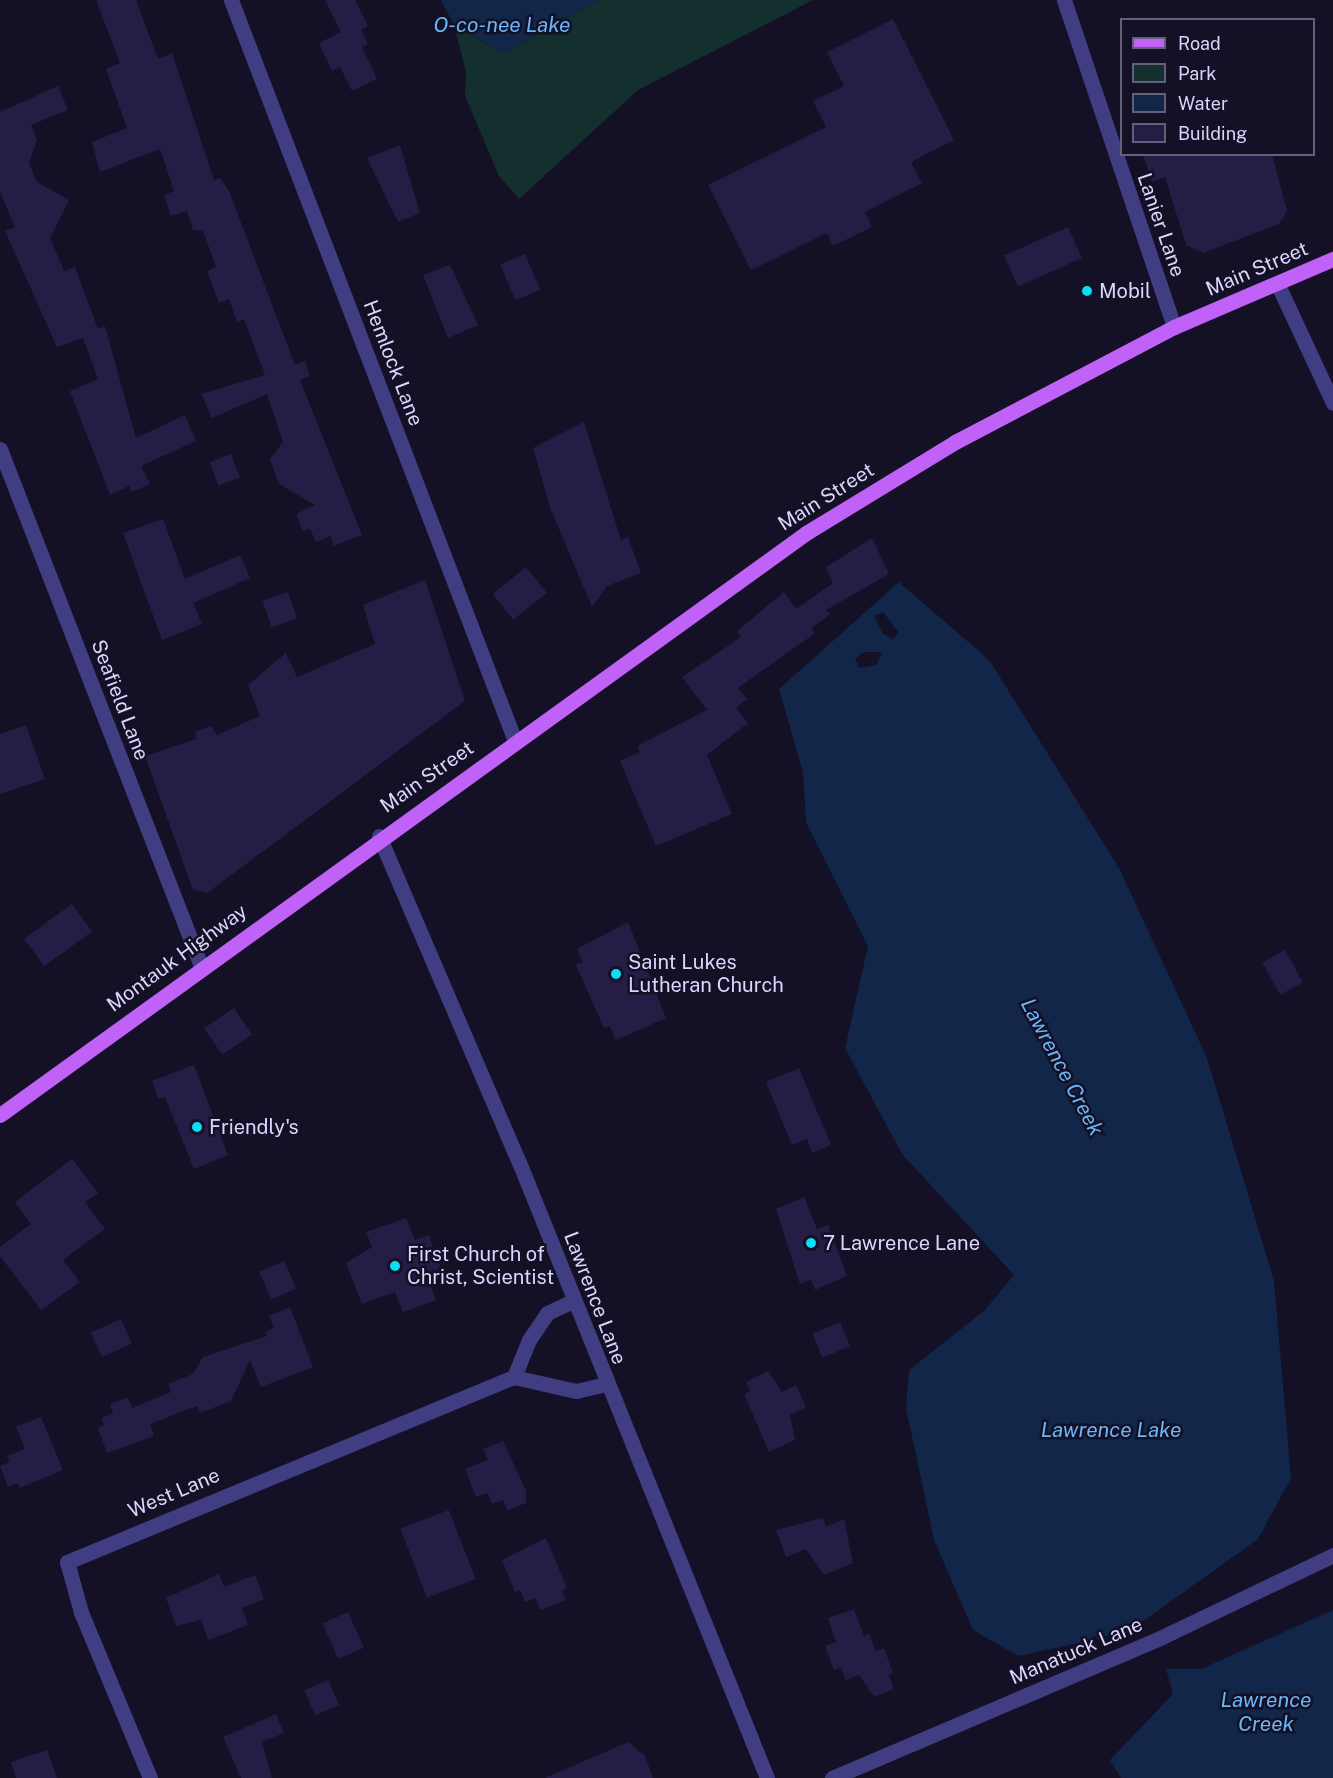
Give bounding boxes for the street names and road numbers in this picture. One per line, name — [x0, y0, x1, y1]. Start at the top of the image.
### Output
street label: Lanier Lane — [1132, 170, 1190, 280]
street label: Main Street — [1202, 237, 1312, 301]
street label: Hemlock Lane — [358, 297, 428, 429]
street label: Main Street — [774, 458, 878, 536]
street label: Seafield Lane — [86, 636, 154, 764]
street label: Main Street — [376, 736, 478, 818]
street label: Montauk Highway — [102, 899, 252, 1017]
street label: Lawrence Lane — [559, 1228, 631, 1368]
street label: West Lane — [125, 1463, 223, 1523]
street label: Manatuck Lane — [1006, 1612, 1146, 1690]

